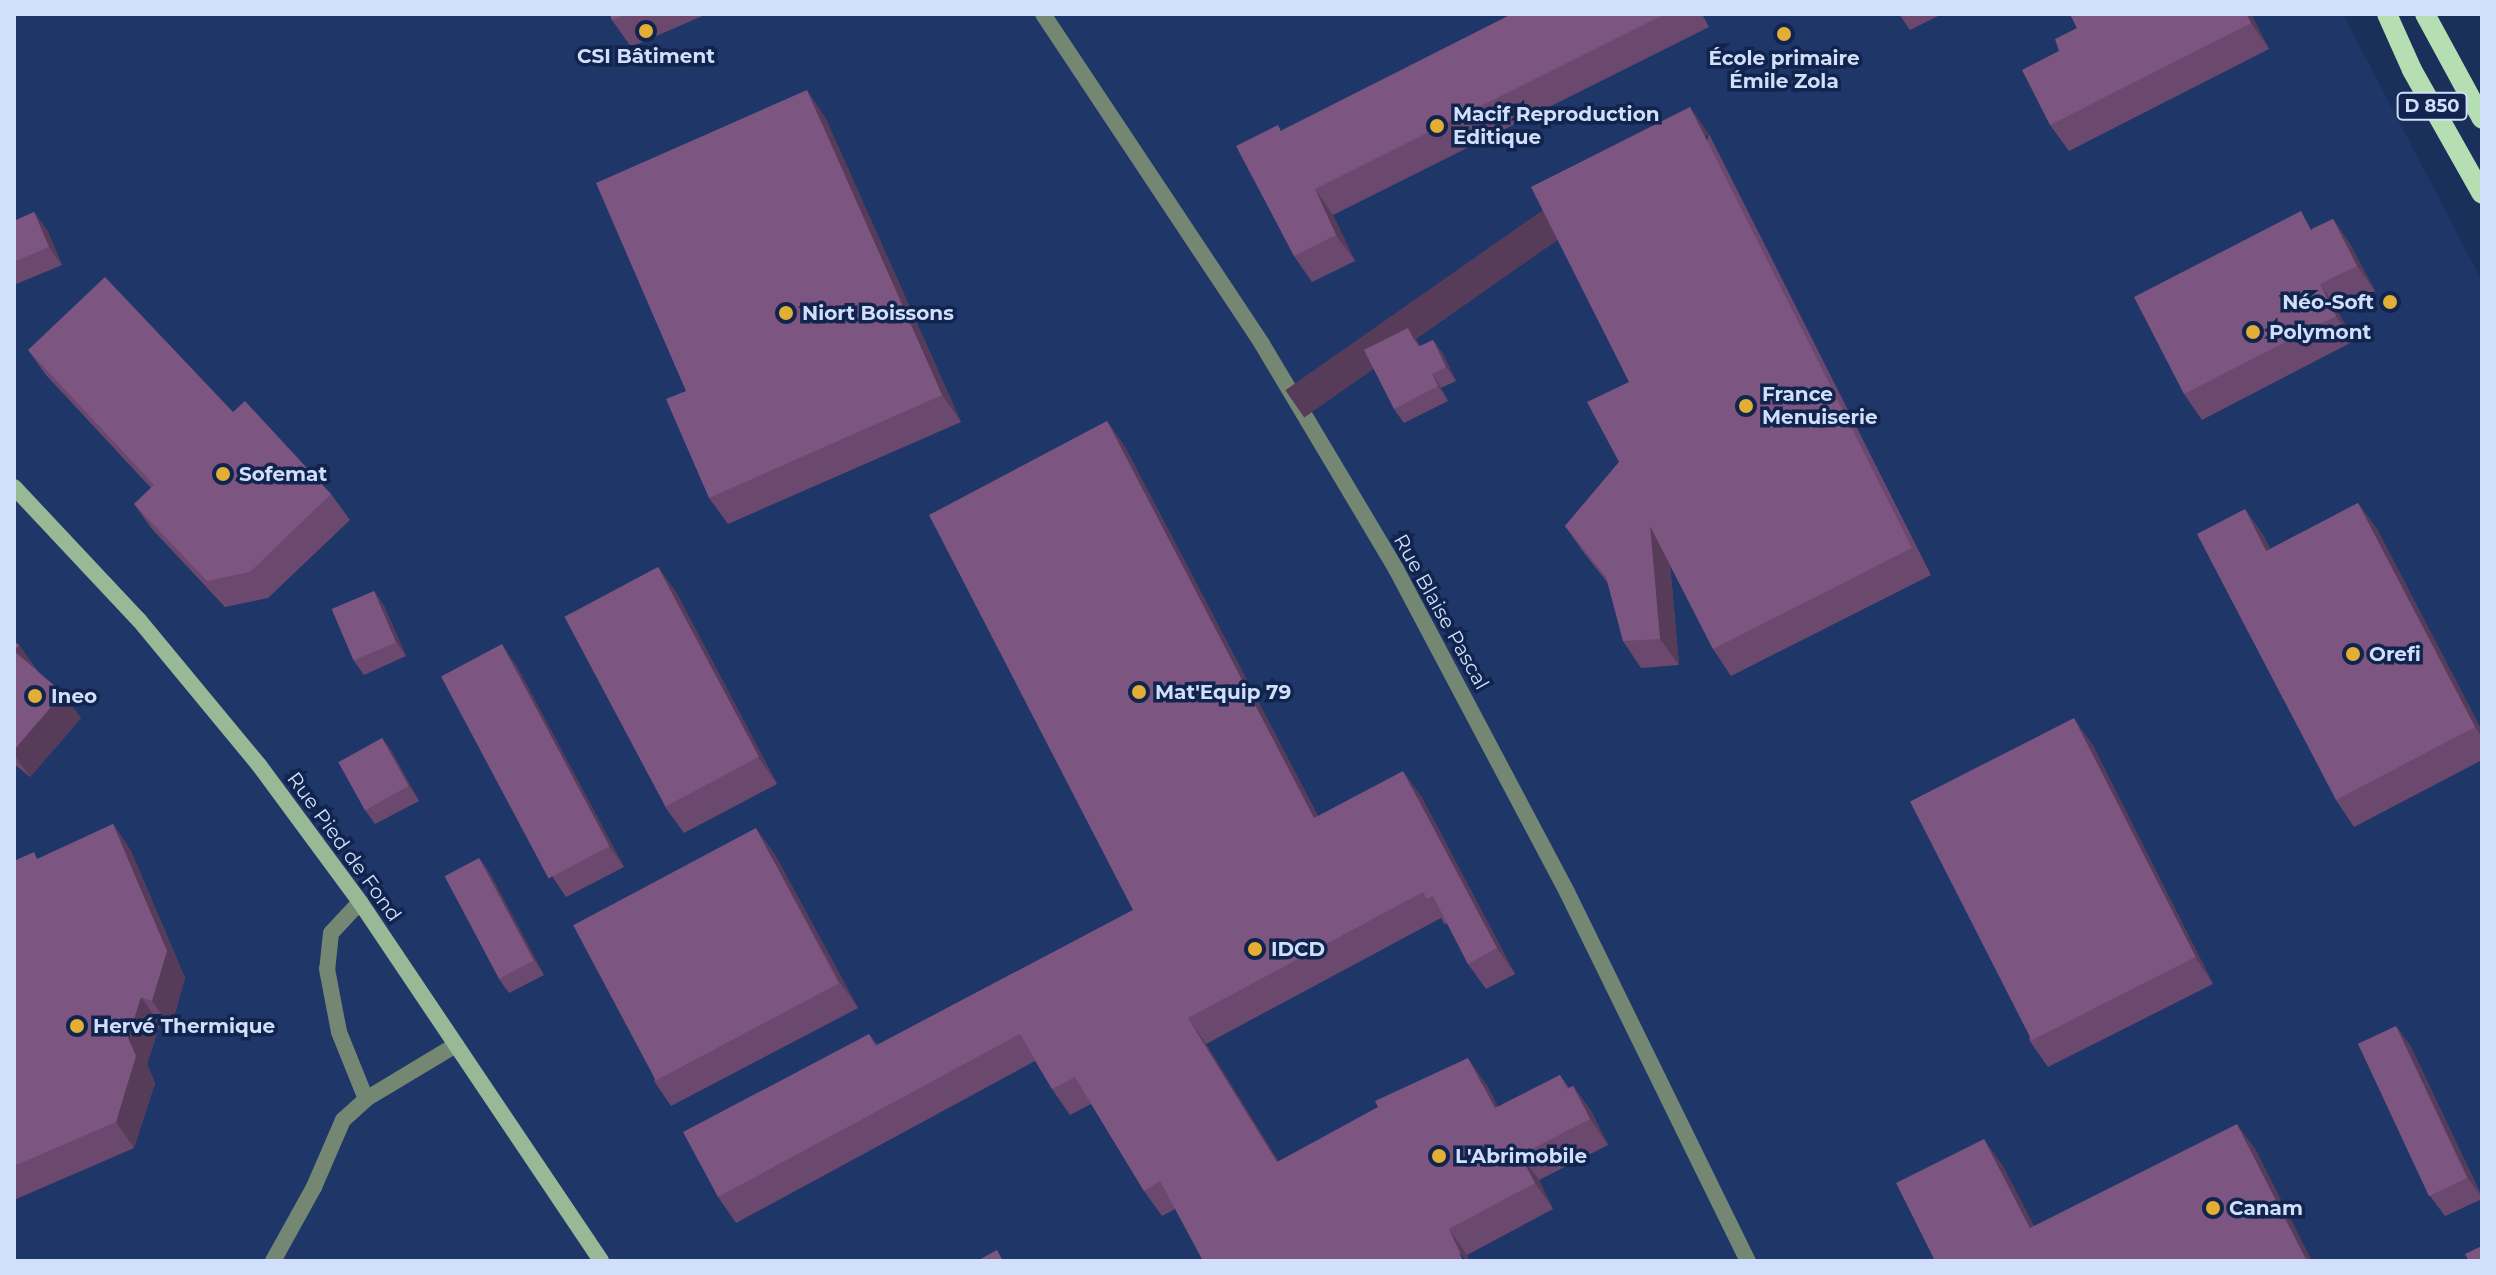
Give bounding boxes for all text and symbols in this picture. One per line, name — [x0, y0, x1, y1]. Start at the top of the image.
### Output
marker: CSI Bâtiment — [637, 22, 655, 40]
marker: École primaire Émile Zola — [1775, 25, 1793, 43]
place label: CSI Bâtiment — [577, 44, 715, 68]
place label: École primaire Émile Zola — [1708, 46, 1860, 93]
road number: D 850 — [2396, 92, 2468, 120]
place label: Macif Reproduction Editique — [1453, 102, 1660, 149]
marker: Macif Reproduction Editique — [1428, 117, 1446, 135]
place label: Néo-Soft — [2282, 290, 2374, 314]
marker: Néo-Soft — [2381, 293, 2399, 311]
place label: Niort Boissons — [802, 301, 954, 325]
marker: Niort Boissons — [777, 304, 795, 322]
place label: Polymont — [2269, 320, 2371, 344]
marker: Polymont — [2244, 323, 2262, 341]
place label: France Menuiserie — [1762, 382, 1878, 429]
marker: France Menuiserie — [1737, 397, 1755, 415]
place label: Sofemat — [239, 462, 327, 486]
marker: Sofemat — [214, 465, 232, 483]
street label: Rue Blaise Pascal — [1388, 530, 1494, 694]
place label: Orefi — [2369, 642, 2421, 666]
marker: Orefi — [2344, 645, 2362, 663]
place label: Mat'Equip 79 — [1155, 680, 1291, 704]
marker: Mat'Equip 79 — [1130, 683, 1148, 701]
place label: Ineo — [51, 684, 97, 708]
marker: Ineo — [26, 687, 44, 705]
street label: Rue Pied de Fond — [282, 768, 406, 926]
place label: IDCD — [1271, 937, 1325, 961]
marker: IDCD — [1246, 940, 1264, 958]
place label: Hervé Thermique — [93, 1014, 275, 1038]
marker: Hervé Thermique — [68, 1017, 86, 1035]
place label: L'Abrimobile — [1455, 1144, 1587, 1168]
marker: L'Abrimobile — [1430, 1147, 1448, 1165]
place label: Canam — [2229, 1196, 2303, 1220]
marker: Canam — [2204, 1199, 2222, 1217]

